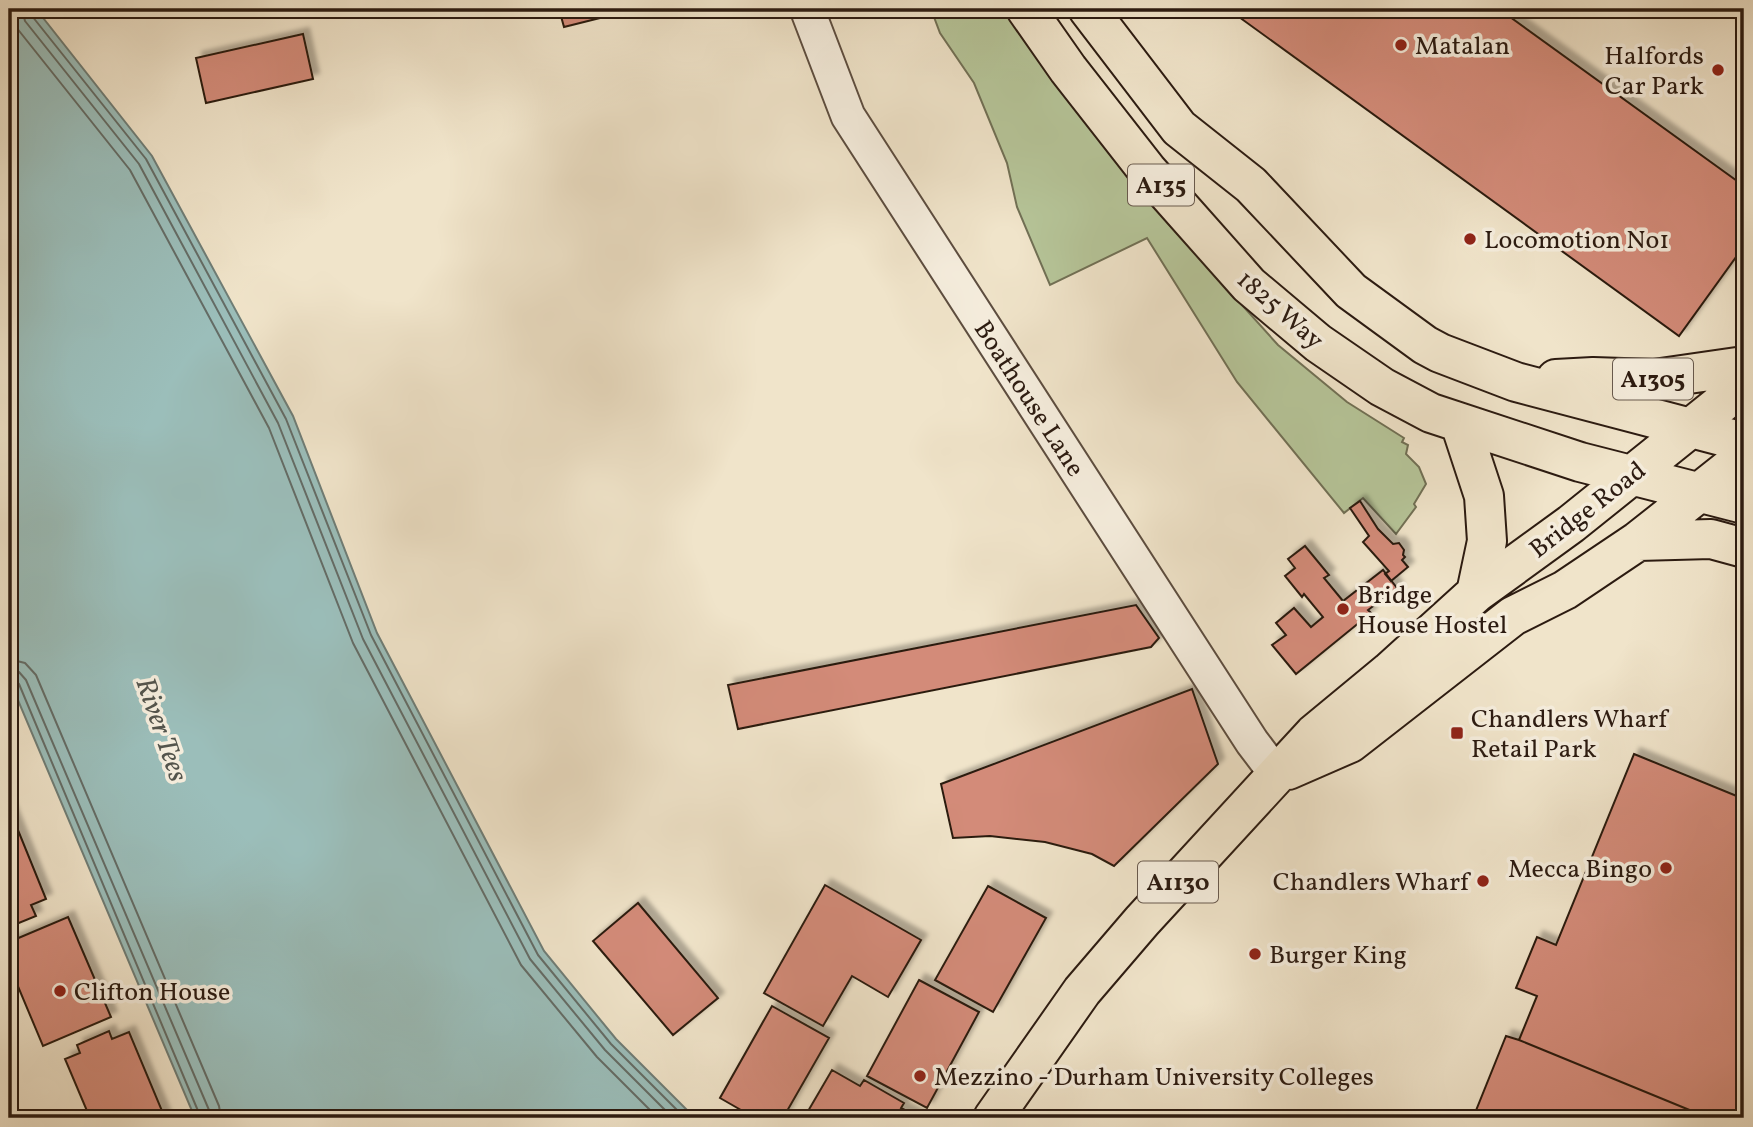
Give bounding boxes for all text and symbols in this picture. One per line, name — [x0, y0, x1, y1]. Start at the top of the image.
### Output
place label: Matalan — [1415, 29, 1510, 65]
marker: Matalan — [1393, 37, 1409, 53]
place label: Halfords Car Park — [1604, 39, 1704, 105]
marker: Halfords Car Park — [1710, 62, 1726, 78]
road number: A135 — [1128, 164, 1194, 205]
place label: Locomotion No1 — [1484, 223, 1669, 259]
marker: Locomotion No1 — [1462, 231, 1478, 247]
street label: 1825 Way — [1228, 263, 1331, 358]
street label: Boathouse Lane — [964, 314, 1092, 484]
road number: A1305 — [1613, 358, 1693, 400]
street label: Bridge Road — [1522, 454, 1654, 568]
place label: Bridge House Hostel — [1357, 578, 1507, 644]
marker: Bridge House Hostel — [1335, 601, 1351, 617]
water label: River Tees — [125, 673, 197, 787]
place label: Chandlers Wharf Retail Park — [1471, 702, 1669, 768]
marker: Chandlers Wharf Retail Park — [1449, 725, 1465, 741]
place label: Mecca Bingo — [1508, 852, 1652, 888]
marker: Mecca Bingo — [1658, 860, 1674, 876]
road number: A1130 — [1138, 862, 1218, 902]
place label: Chandlers Wharf — [1273, 865, 1471, 901]
marker: Chandlers Wharf — [1475, 873, 1491, 889]
place label: Burger King — [1269, 938, 1407, 974]
marker: Burger King — [1247, 946, 1263, 962]
place label: Clifton House — [74, 975, 230, 1011]
marker: Clifton House — [52, 983, 68, 999]
place label: Mezzino - Durham University Colleges — [934, 1060, 1374, 1096]
marker: Mezzino - Durham University Colleges — [912, 1068, 928, 1084]

